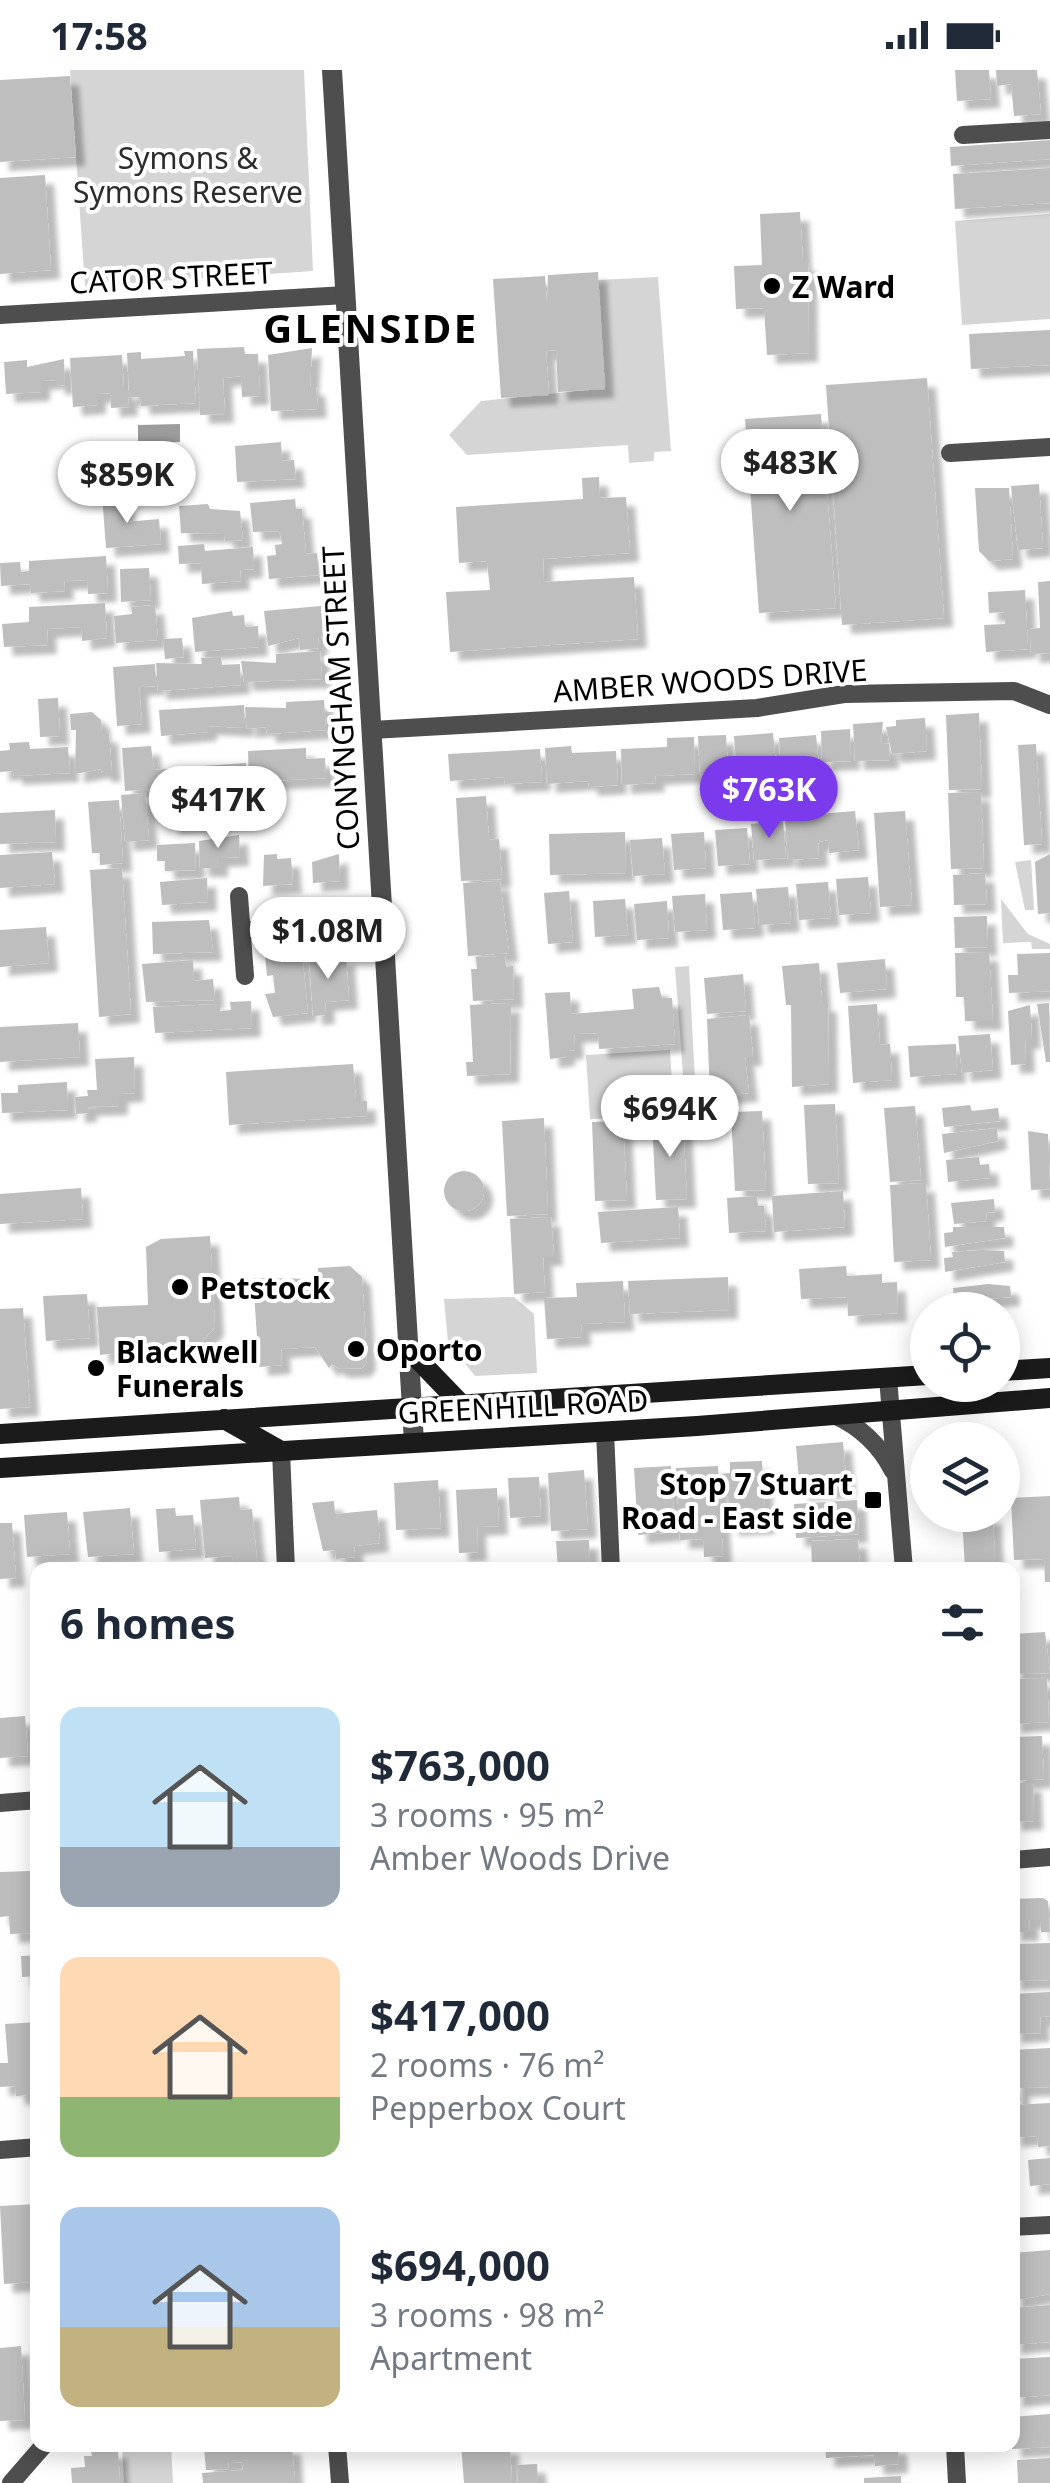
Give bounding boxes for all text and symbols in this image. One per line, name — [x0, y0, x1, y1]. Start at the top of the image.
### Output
text: 17:58 — [50, 9, 148, 61]
park label: Symons & Symons Reserve — [73, 137, 303, 212]
street label: CATOR STREET — [68, 251, 274, 303]
place label: Z Ward — [792, 266, 895, 307]
marker: Z Ward — [761, 275, 783, 297]
district label: GLENSIDE — [263, 300, 479, 355]
pin: $483K — [720, 429, 860, 514]
text: $483K — [743, 440, 837, 483]
pin: $859K — [57, 441, 197, 526]
text: $859K — [80, 452, 174, 495]
street label: CONYNGHAM STREET — [312, 545, 368, 851]
street label: AMBER WOODS DRIVE — [551, 649, 869, 711]
pin: $763K — [699, 756, 839, 841]
pin: $417K — [148, 766, 288, 851]
text: $763K — [722, 767, 816, 810]
text: $417K — [171, 777, 265, 820]
pin: $1.08M — [247, 897, 409, 982]
text: $1.08M — [272, 908, 384, 951]
pin: $694K — [600, 1075, 740, 1160]
text: $694K — [623, 1086, 717, 1129]
place label: Petstock — [200, 1267, 331, 1308]
marker: Petstock — [169, 1276, 191, 1298]
map controls — [910, 1292, 1020, 1532]
button: locate — [910, 1292, 1020, 1402]
place label: Oporto — [376, 1329, 483, 1370]
place label: Blackwell Funerals — [116, 1331, 258, 1406]
marker: Oporto — [345, 1338, 367, 1360]
marker: Blackwell Funerals — [85, 1357, 107, 1379]
street label: GREENHILL ROAD — [397, 1379, 649, 1433]
button: layers — [910, 1422, 1020, 1532]
place label: Stop 7 Stuart Road - East side — [621, 1463, 853, 1538]
marker: Stop 7 Stuart Road - East side — [862, 1489, 884, 1511]
text: 6 homes — [60, 1594, 236, 1651]
icon: filters — [935, 1595, 990, 1650]
text: $763,000 — [370, 1736, 550, 1793]
icon: home — [140, 1747, 260, 1867]
text: 3 rooms · 95 m² — [370, 1793, 604, 1836]
text: Amber Woods Drive — [370, 1836, 670, 1879]
text: $417,000 — [370, 1986, 550, 2043]
icon: home — [140, 1997, 260, 2117]
text: 2 rooms · 76 m² — [370, 2043, 604, 2086]
text: Pepperbox Court — [370, 2086, 626, 2129]
text: $694,000 — [370, 2236, 550, 2293]
icon: home — [140, 2247, 260, 2367]
text: 3 rooms · 98 m² — [370, 2293, 604, 2336]
text: Apartment — [370, 2336, 532, 2379]

